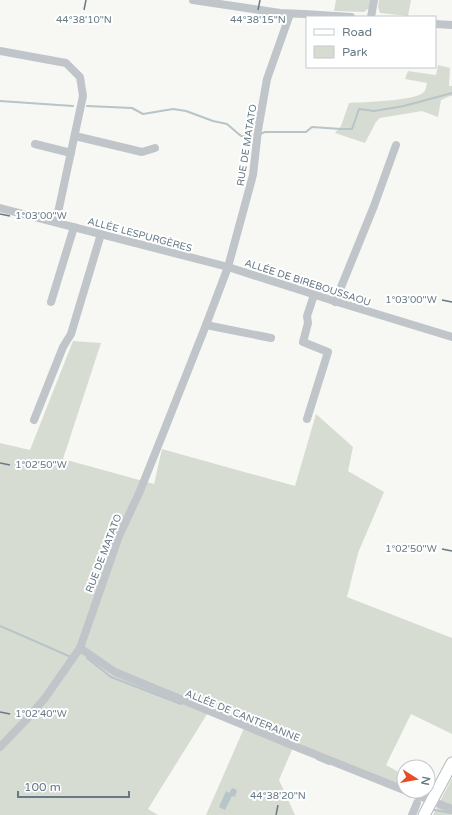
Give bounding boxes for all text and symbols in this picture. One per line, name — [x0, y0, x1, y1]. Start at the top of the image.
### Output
text: 44°38'10"N — [56, 14, 112, 26]
text: 44°38'15"N — [230, 14, 286, 26]
legend — [306, 16, 436, 68]
text: Road — [342, 25, 372, 39]
text: Park — [342, 45, 368, 59]
street label: RUE DE MATATO — [235, 103, 259, 187]
text: 1°03'00"W — [15, 210, 67, 222]
street label: ALLÉE LESPURGÈRES — [86, 215, 193, 255]
street label: ALLÉE DE BIREBOUSSAOU — [243, 257, 372, 309]
text: 1°03'00"W — [385, 294, 437, 306]
text: 1°02'50"W — [15, 459, 67, 471]
street label: RUE DE MATATO — [83, 512, 124, 594]
text: 1°02'50"W — [385, 543, 437, 555]
street label: ALLÉE DE CANTERANNE — [183, 687, 302, 744]
text: 1°02'40"W — [15, 708, 67, 720]
north arrow — [396, 759, 436, 799]
scale bar — [18, 773, 129, 799]
text: N — [418, 775, 433, 786]
text: 100 m — [24, 780, 61, 794]
text: 44°38'20"N — [250, 790, 306, 802]

